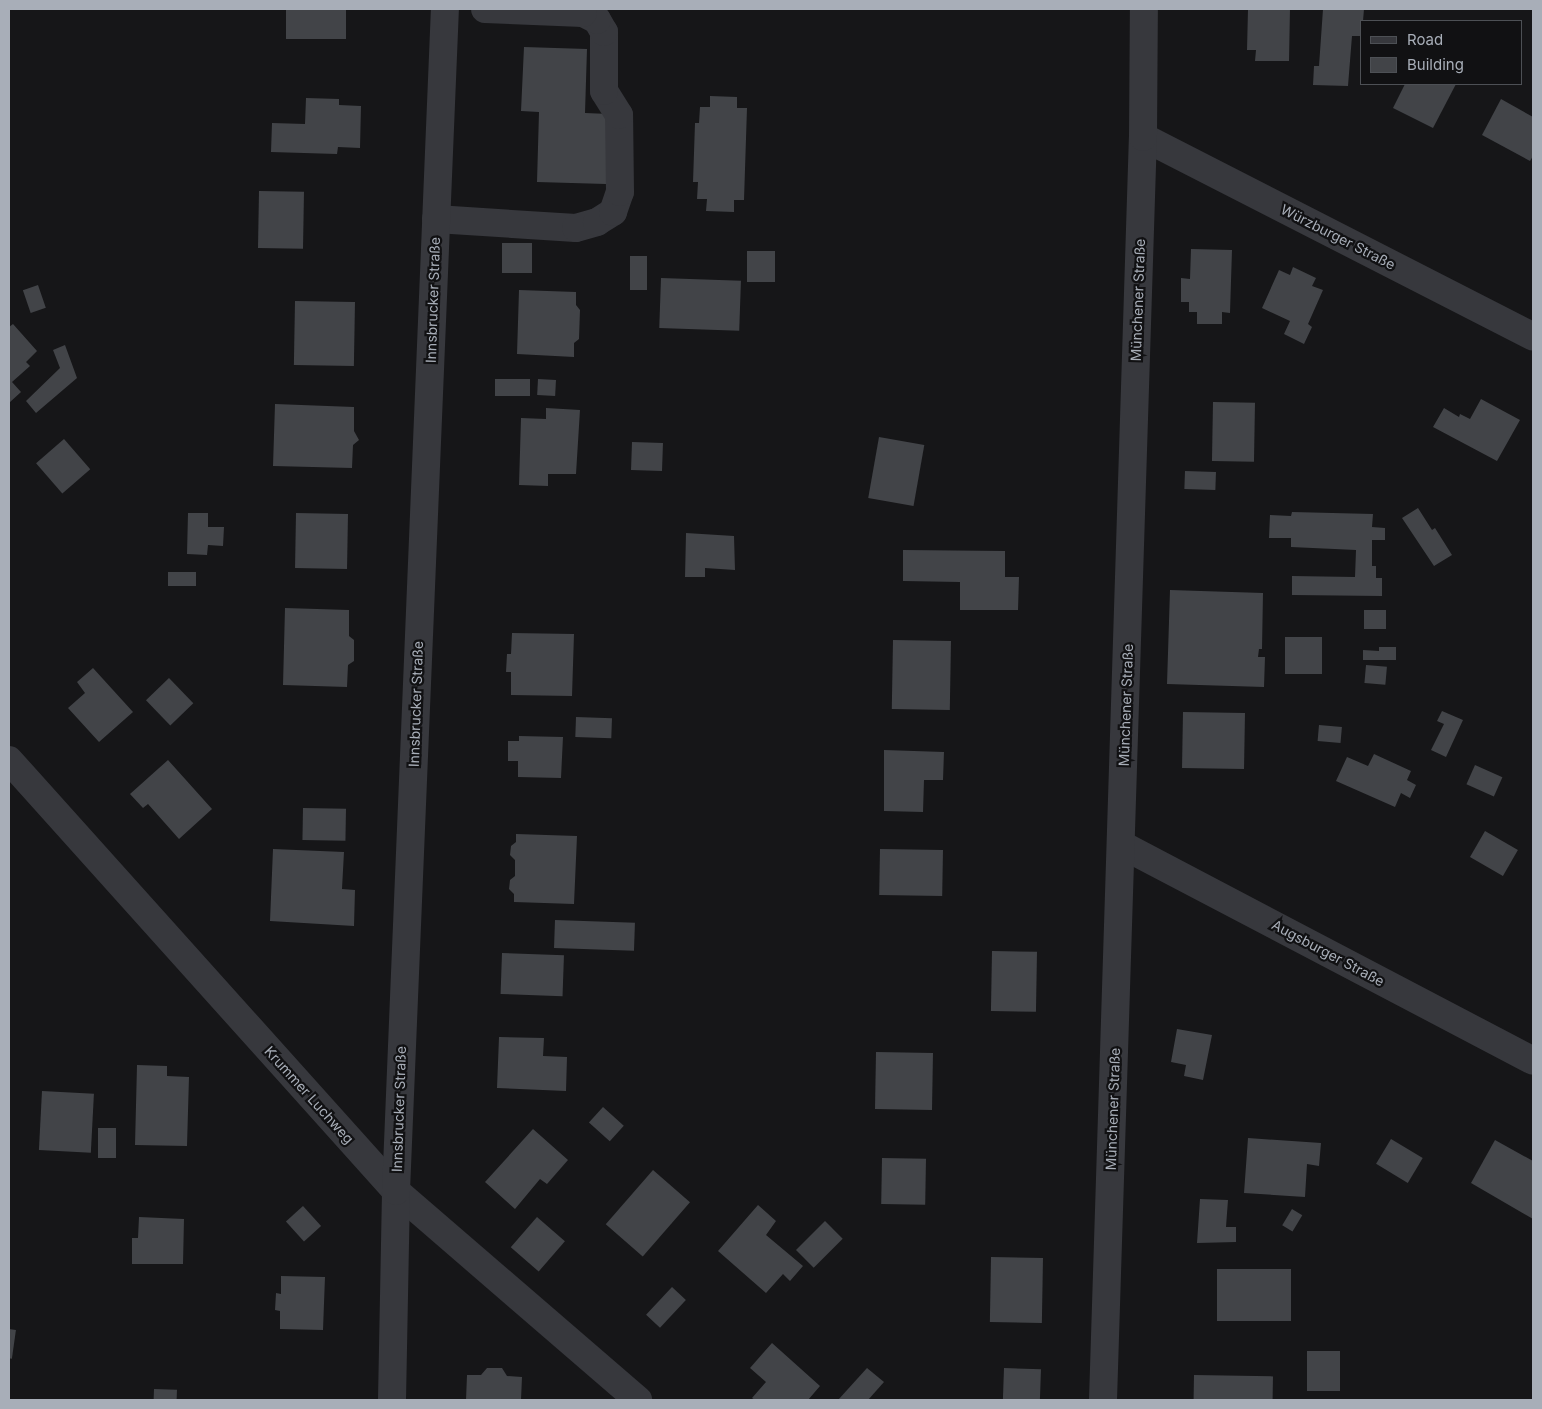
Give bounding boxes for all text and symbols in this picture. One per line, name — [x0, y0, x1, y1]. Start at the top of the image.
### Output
legend — [1360, 20, 1522, 85]
text: Road — [1407, 30, 1443, 49]
text: Building — [1407, 55, 1464, 74]
street label: Würzburger Straße — [1278, 201, 1398, 273]
street label: Innsbrucker Straße — [422, 237, 444, 363]
street label: Münchener Straße — [1127, 238, 1149, 362]
street label: Innsbrucker Straße — [405, 641, 427, 767]
street label: Münchener Straße — [1115, 643, 1137, 767]
street label: Augsburger Straße — [1269, 916, 1387, 990]
street label: Krummer Luchweg — [261, 1043, 357, 1147]
street label: Innsbrucker Straße — [388, 1046, 410, 1172]
street label: Münchener Straße — [1102, 1047, 1124, 1171]

